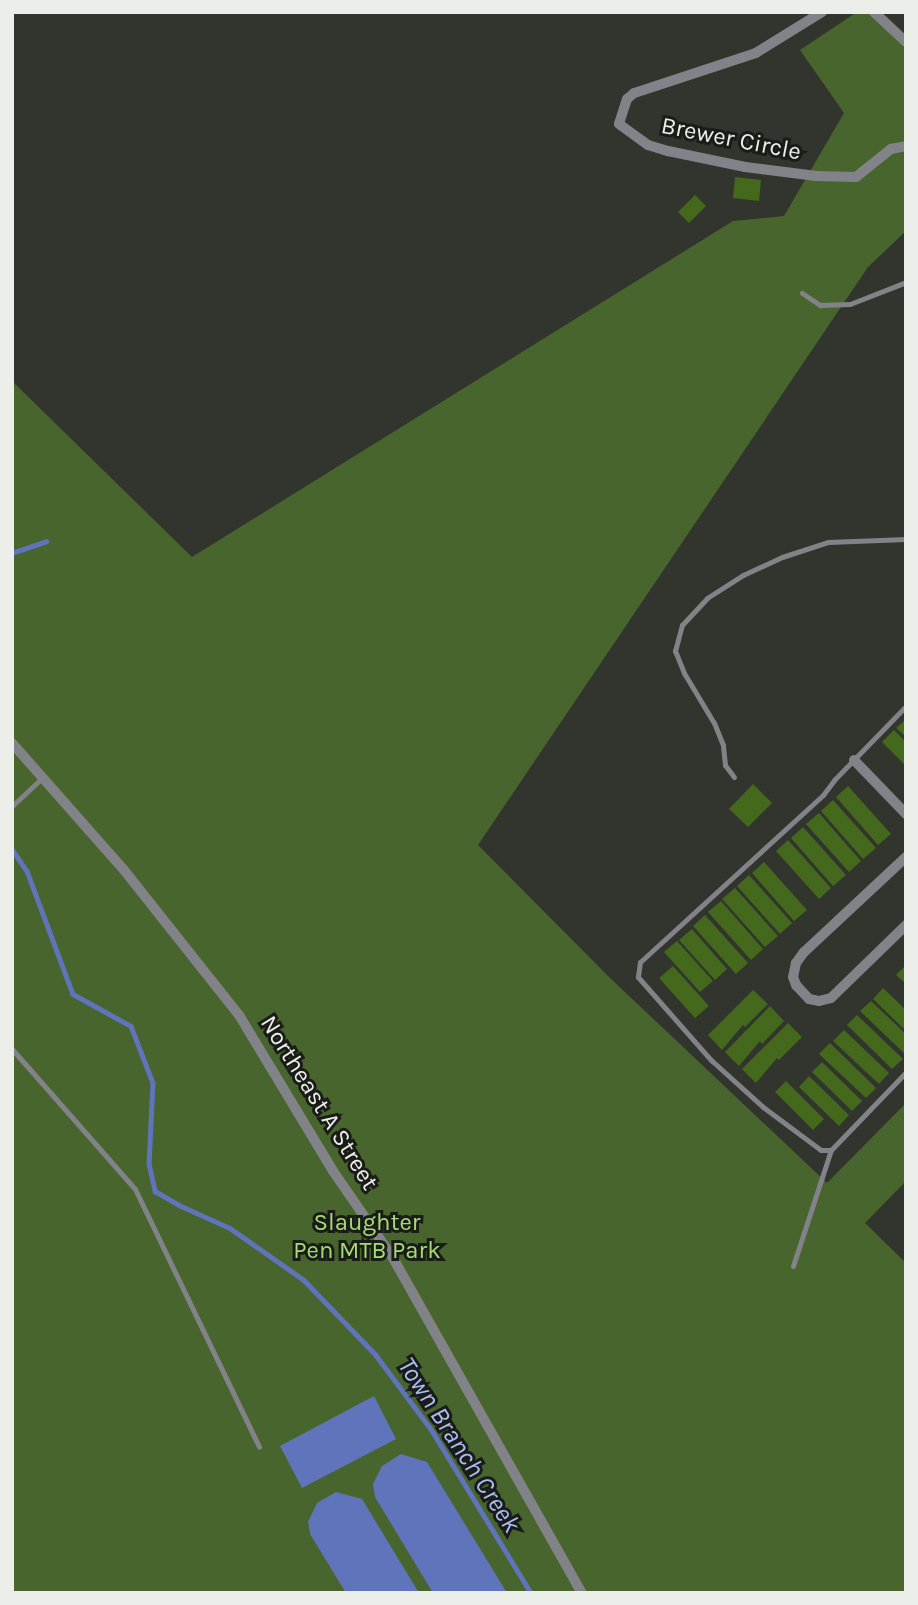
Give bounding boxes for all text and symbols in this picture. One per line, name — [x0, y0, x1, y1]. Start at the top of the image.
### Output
street label: Brewer Circle — [659, 111, 803, 167]
street label: Northeast A Street — [254, 1011, 384, 1195]
park label: Slaughter Pen MTB Park — [293, 1209, 441, 1265]
water label: Town Branch Creek — [391, 1352, 527, 1538]

